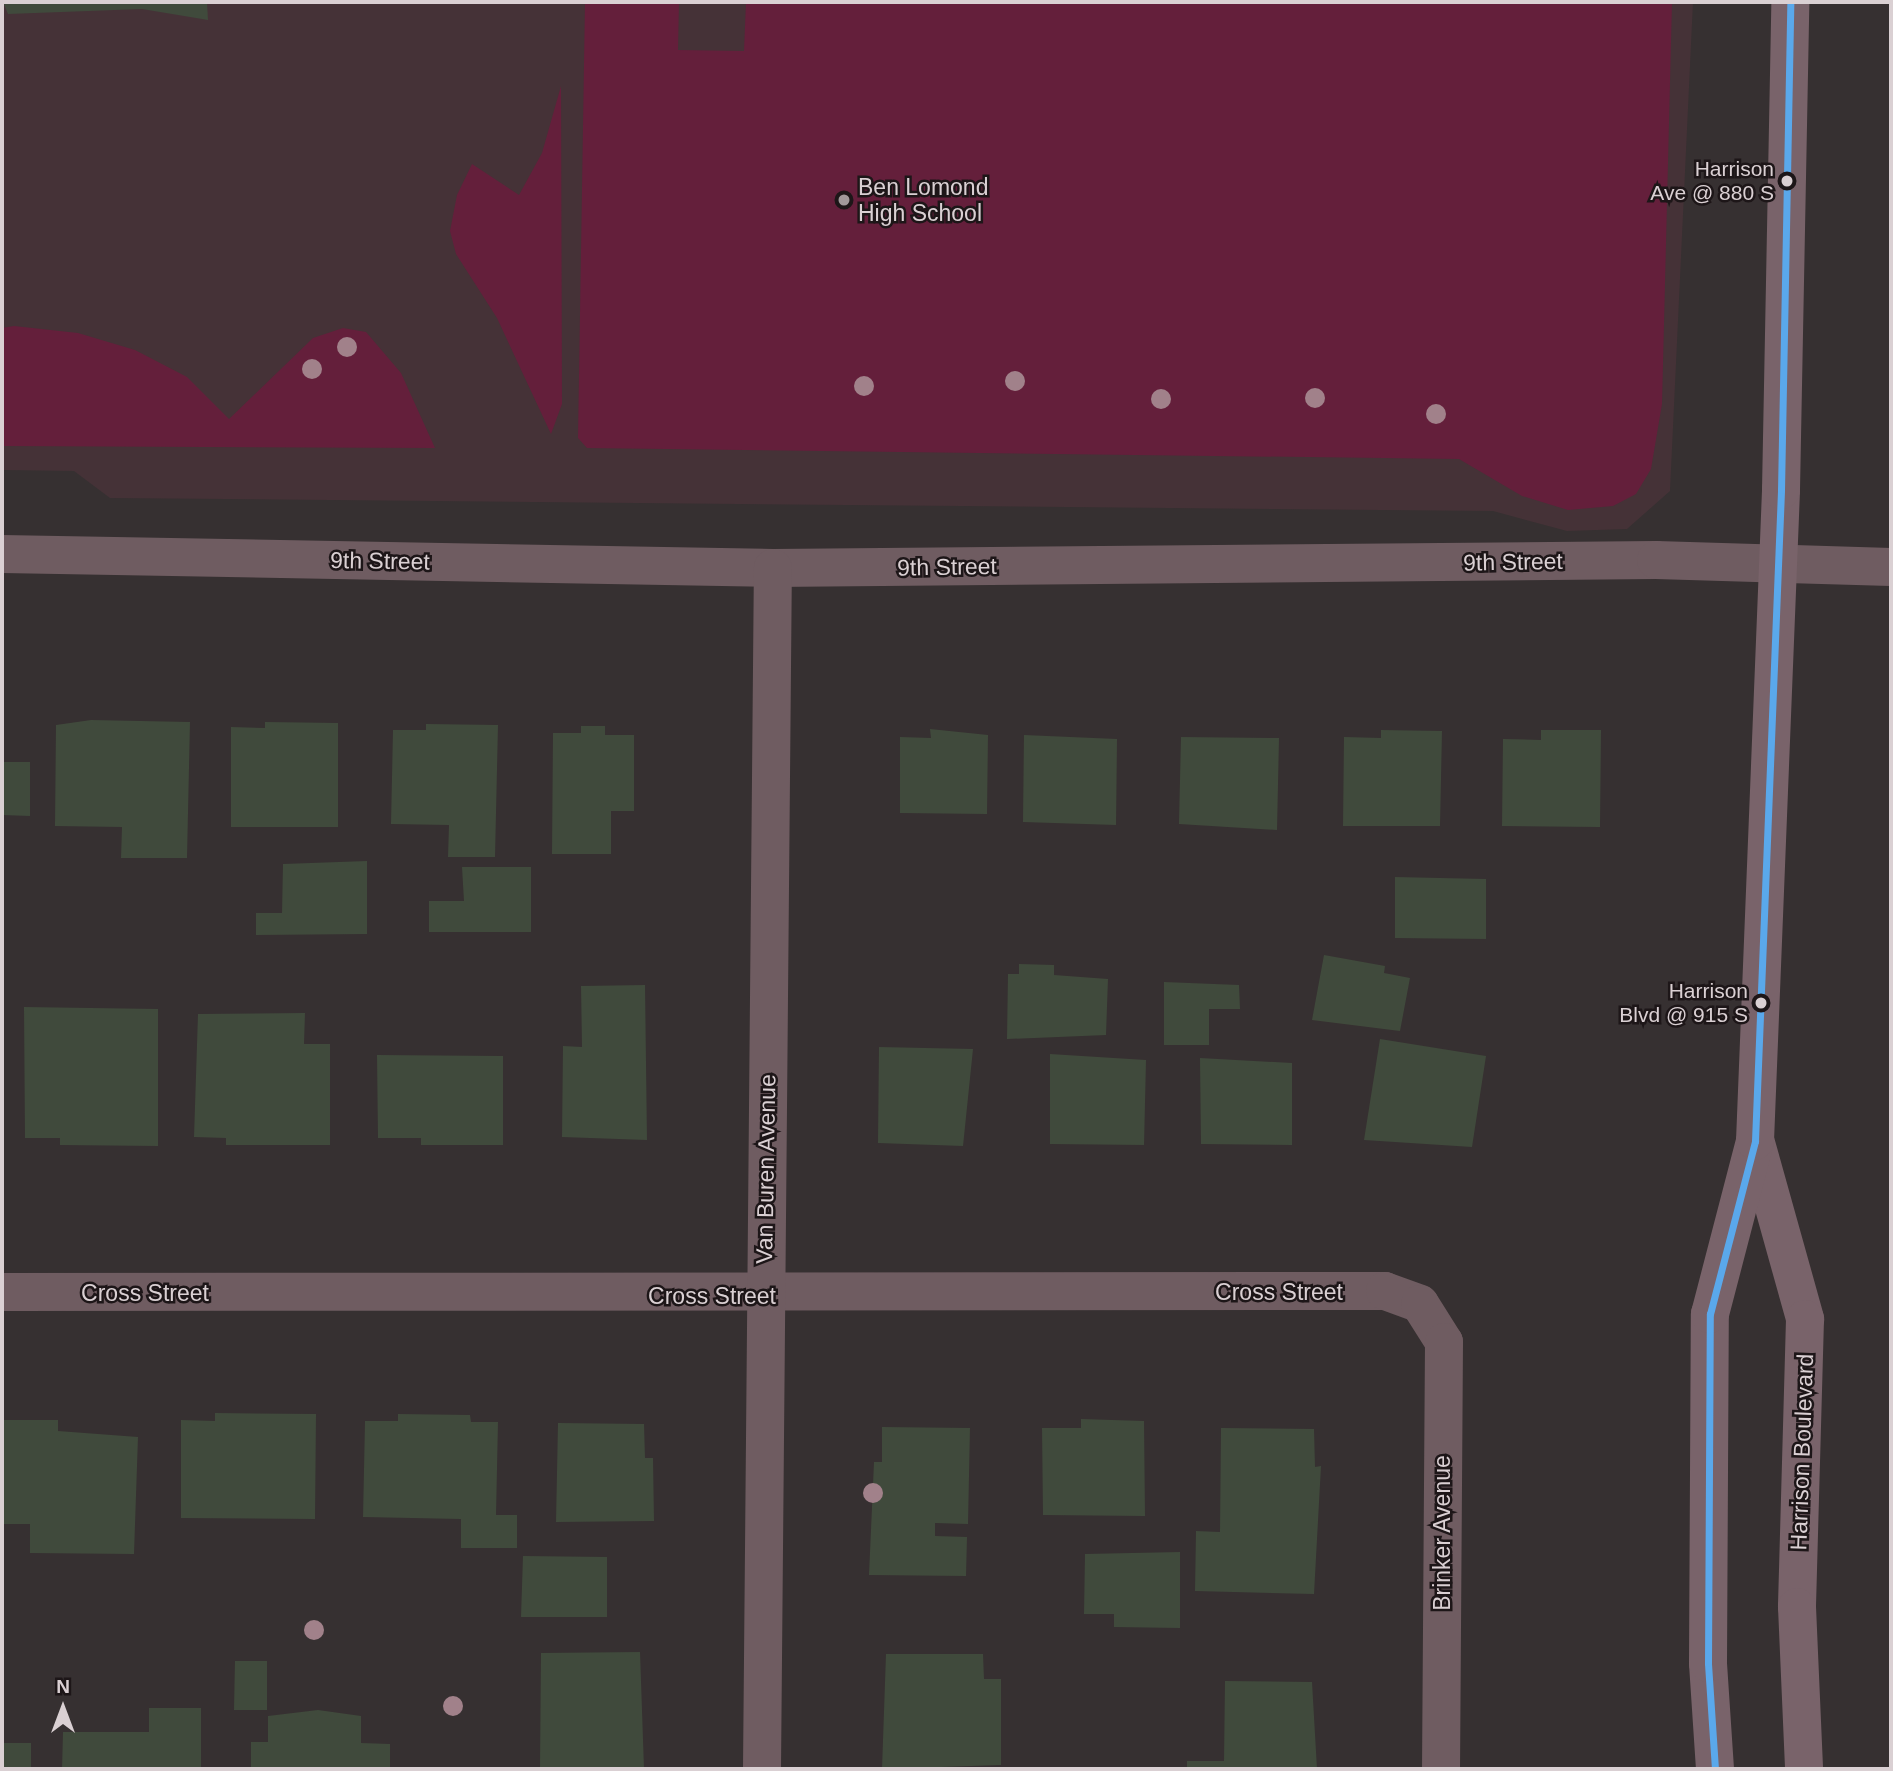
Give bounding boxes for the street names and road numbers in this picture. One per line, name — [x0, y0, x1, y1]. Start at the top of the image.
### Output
street label: 9th Street — [330, 546, 430, 576]
street label: 9th Street — [1463, 547, 1563, 577]
street label: 9th Street — [897, 552, 997, 582]
street label: Van Buren Avenue — [751, 1073, 781, 1265]
street label: Cross Street — [1215, 1278, 1343, 1306]
street label: Cross Street — [81, 1279, 209, 1307]
street label: Cross Street — [648, 1282, 776, 1310]
street label: Harrison Boulevard — [1785, 1353, 1819, 1551]
street label: Brinker Avenue — [1428, 1455, 1456, 1611]

